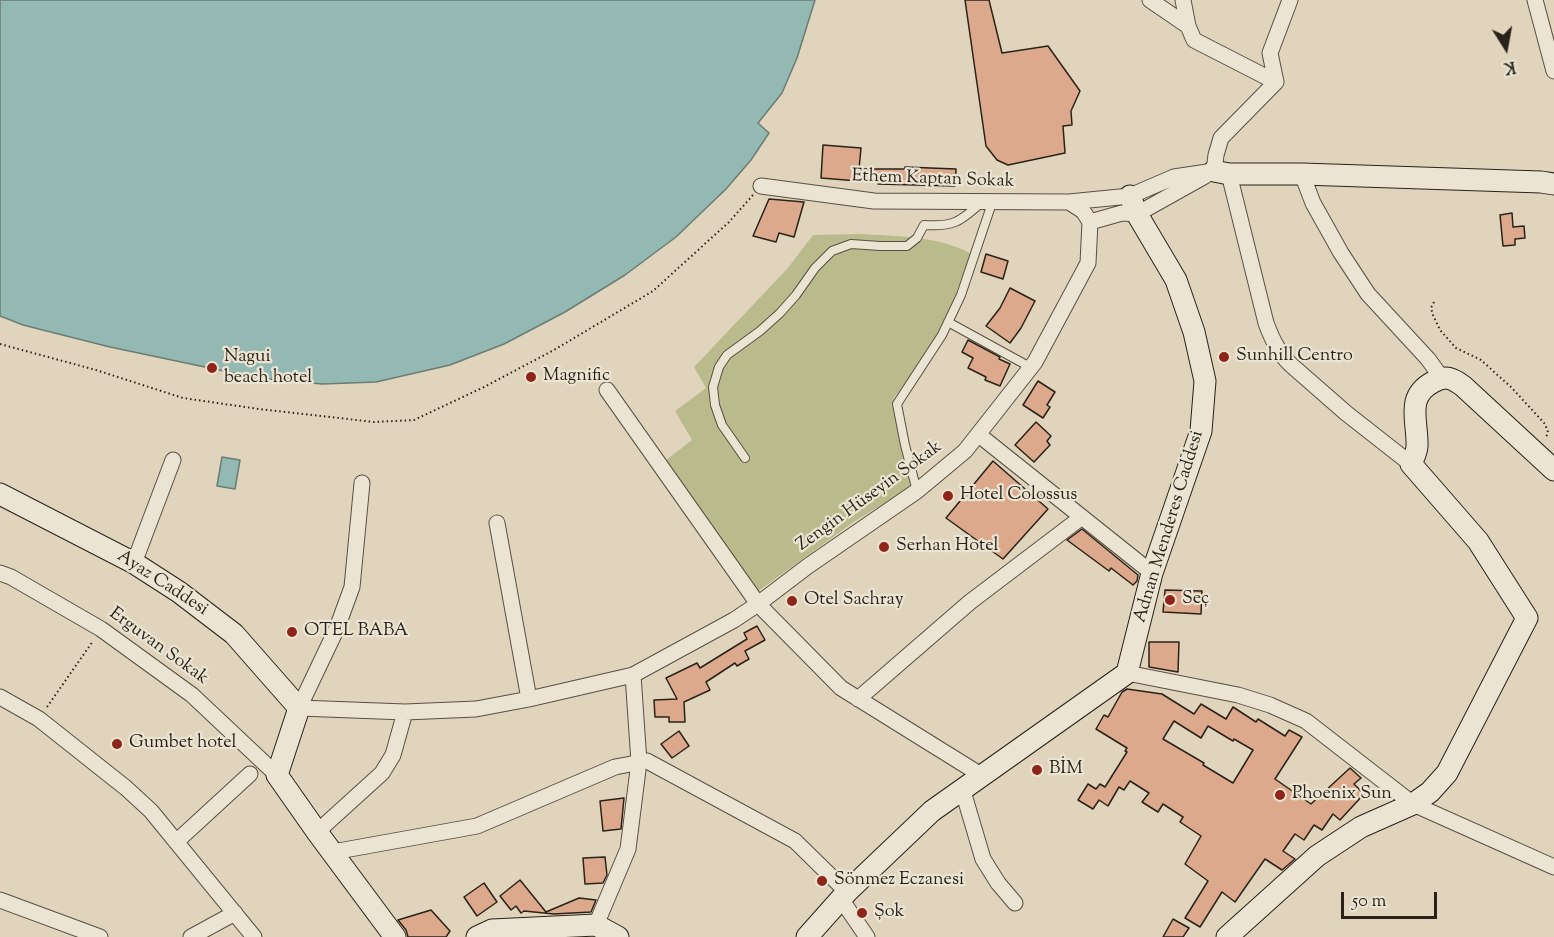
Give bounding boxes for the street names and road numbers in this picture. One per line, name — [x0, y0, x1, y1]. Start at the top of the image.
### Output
street label: Ethem Kaptan Sokak — [851, 166, 1015, 194]
street label: Adnan Menderes Caddesi — [1130, 428, 1210, 626]
street label: Zengin Hüseyin Sokak — [793, 437, 947, 557]
street label: Ayaz Caddesi — [112, 547, 212, 621]
street label: Erguvan Sokak — [104, 604, 212, 690]

